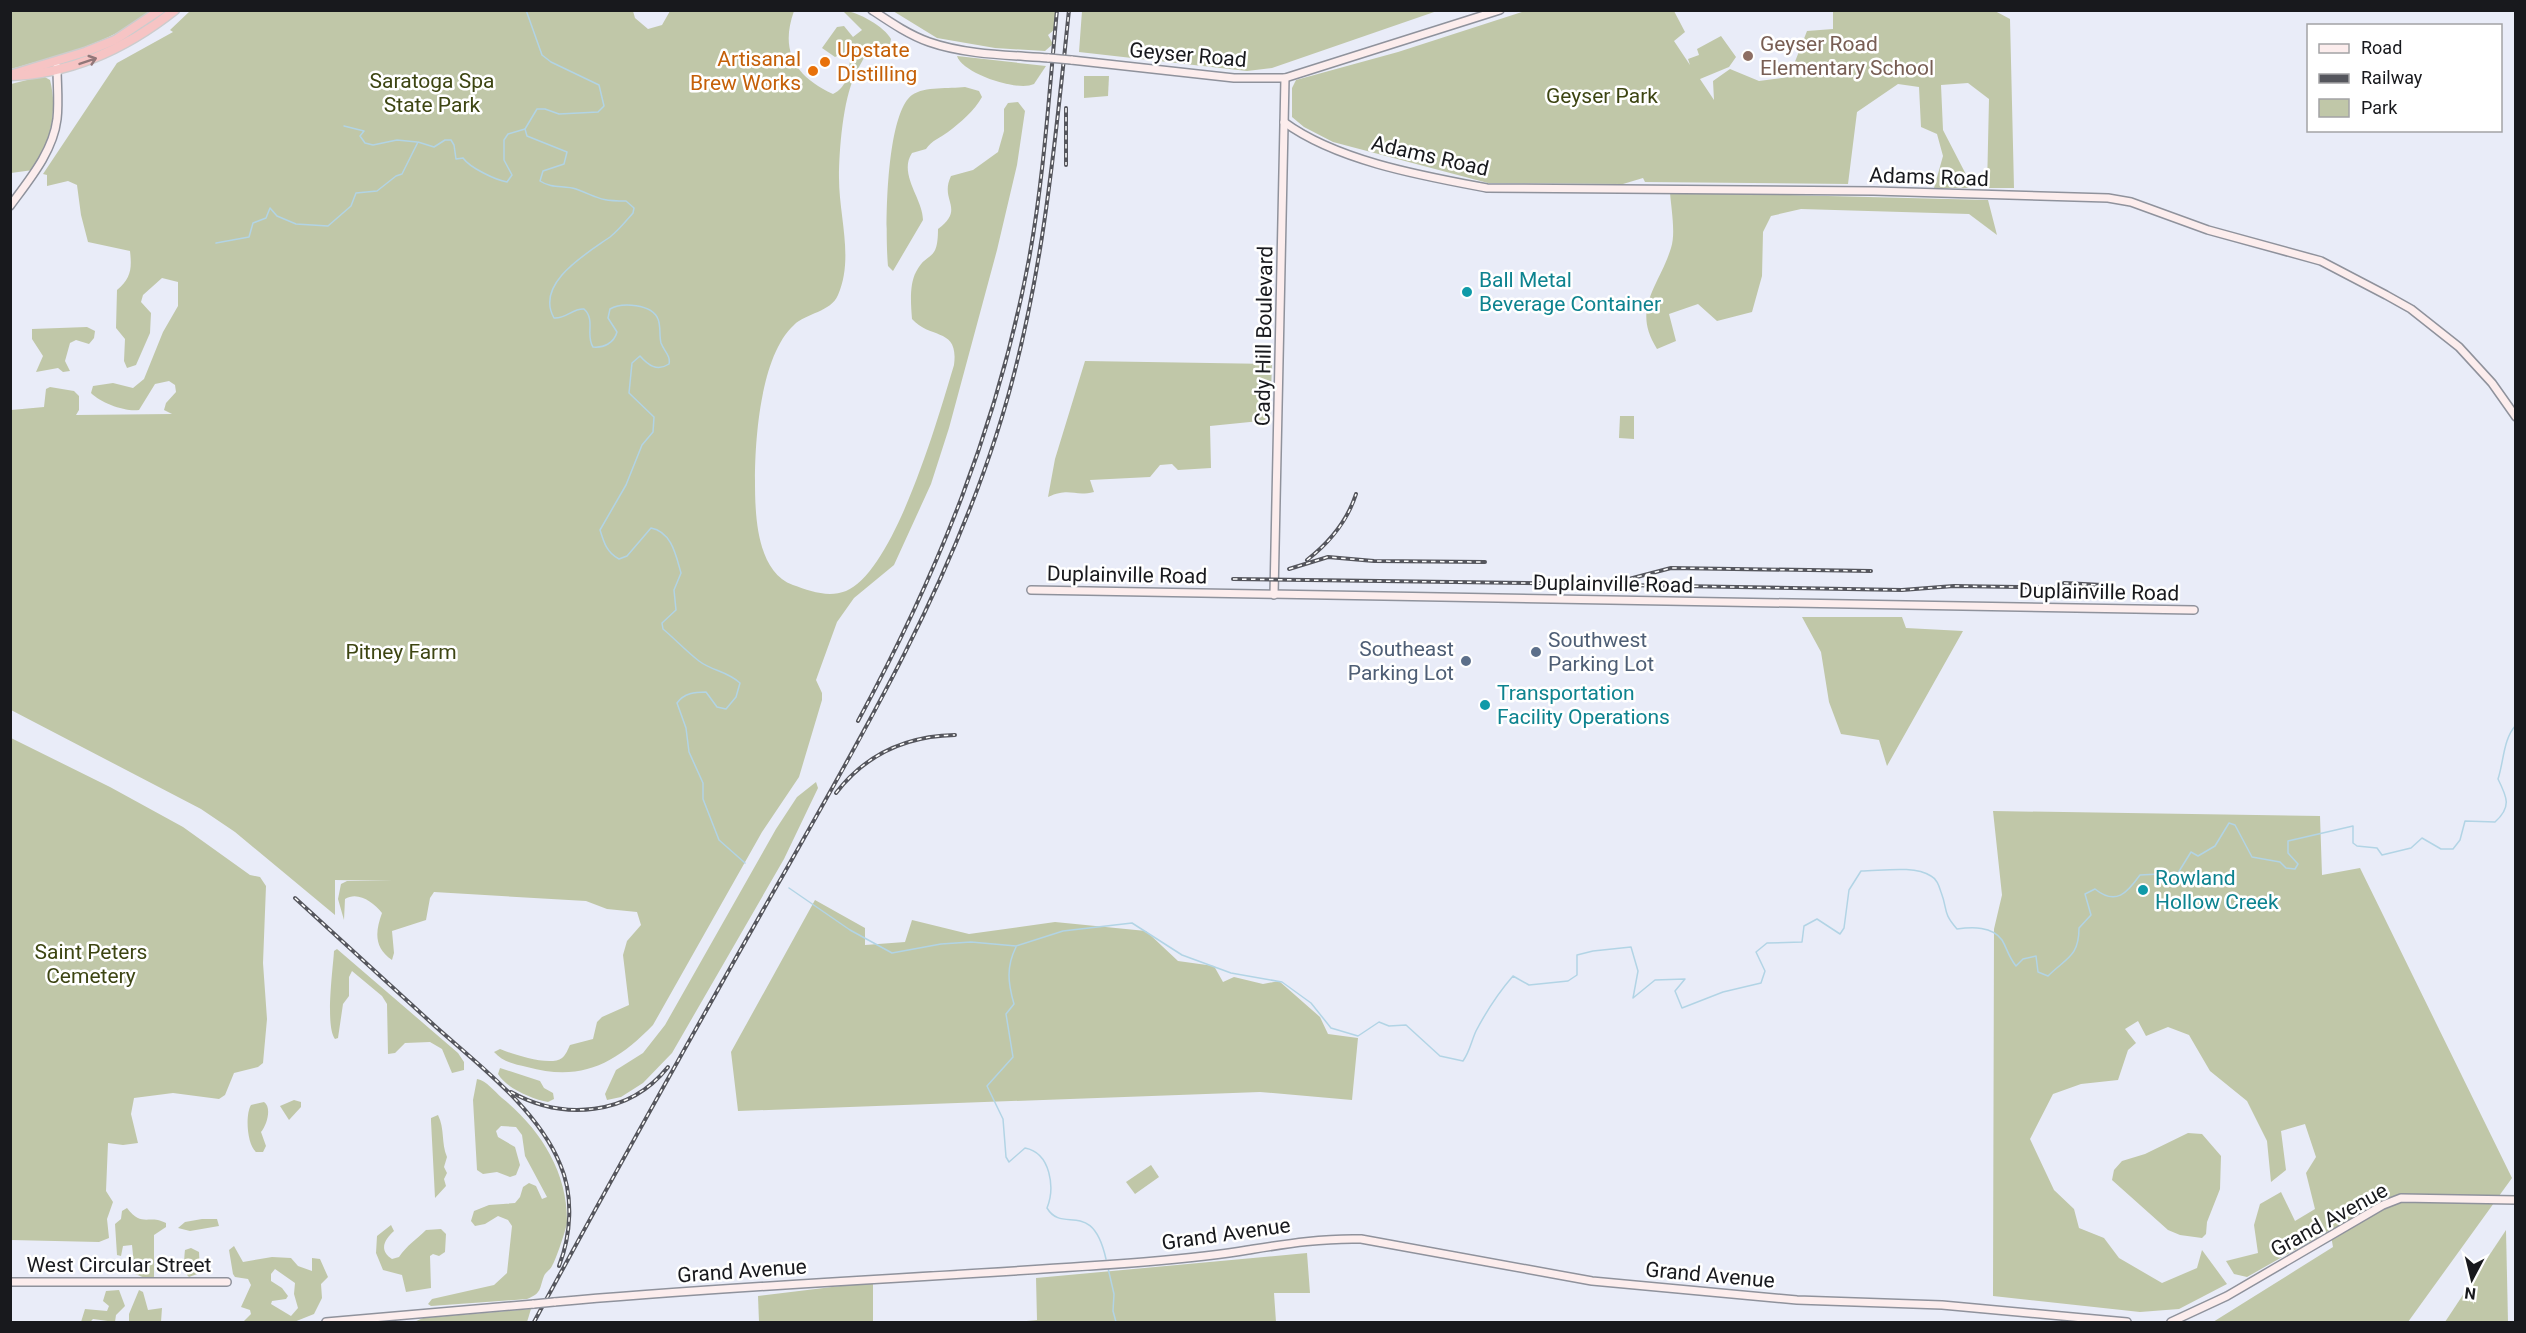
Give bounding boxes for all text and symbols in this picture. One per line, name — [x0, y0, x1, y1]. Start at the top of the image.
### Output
legend — [2307, 24, 2502, 132]
place label: Geyser Road Elementary School — [1760, 32, 1934, 80]
text: Road — [2361, 37, 2402, 58]
place label: Upstate Distilling — [837, 38, 917, 86]
street label: Geyser Road — [1128, 38, 1248, 72]
place label: Artisanal Brew Works — [690, 47, 801, 95]
marker: Geyser Road Elementary School — [1741, 49, 1755, 63]
one-way arrow — [78, 55, 97, 66]
marker: Upstate Distilling — [818, 55, 832, 69]
marker: Artisanal Brew Works — [806, 64, 820, 78]
text: Railway — [2361, 67, 2423, 88]
park label: Saratoga Spa State Park — [370, 69, 494, 117]
park label: Geyser Park — [1546, 84, 1658, 108]
text: Park — [2361, 97, 2398, 118]
street label: Adams Road — [1369, 131, 1491, 181]
street label: Adams Road — [1869, 163, 1989, 191]
street label: Cady Hill Boulevard — [1250, 246, 1278, 426]
place label: Ball Metal Beverage Container — [1479, 268, 1661, 316]
marker: Ball Metal Beverage Container — [1460, 285, 1474, 299]
street label: Duplainville Road — [1047, 562, 1207, 588]
street label: Duplainville Road — [1533, 571, 1693, 597]
street label: Duplainville Road — [2019, 579, 2179, 605]
place label: Southwest Parking Lot — [1548, 628, 1654, 676]
place label: Southeast Parking Lot — [1348, 637, 1454, 685]
park label: Pitney Farm — [345, 640, 457, 664]
marker: Southwest Parking Lot — [1529, 645, 1543, 659]
marker: Southeast Parking Lot — [1459, 654, 1473, 668]
place label: Transportation Facility Operations — [1497, 681, 1670, 729]
marker: Transportation Facility Operations — [1478, 698, 1492, 712]
place label: Rowland Hollow Creek — [2155, 866, 2279, 914]
marker: Rowland Hollow Creek — [2136, 883, 2150, 897]
park label: Saint Peters Cemetery — [35, 940, 147, 988]
street label: Grand Avenue — [2266, 1178, 2392, 1262]
street label: Grand Avenue — [1160, 1213, 1292, 1255]
north arrow — [2442, 1249, 2502, 1309]
street label: West Circular Street — [27, 1253, 212, 1277]
street label: Grand Avenue — [676, 1255, 808, 1287]
street label: Grand Avenue — [1644, 1257, 1776, 1293]
text: N — [2463, 1283, 2477, 1304]

